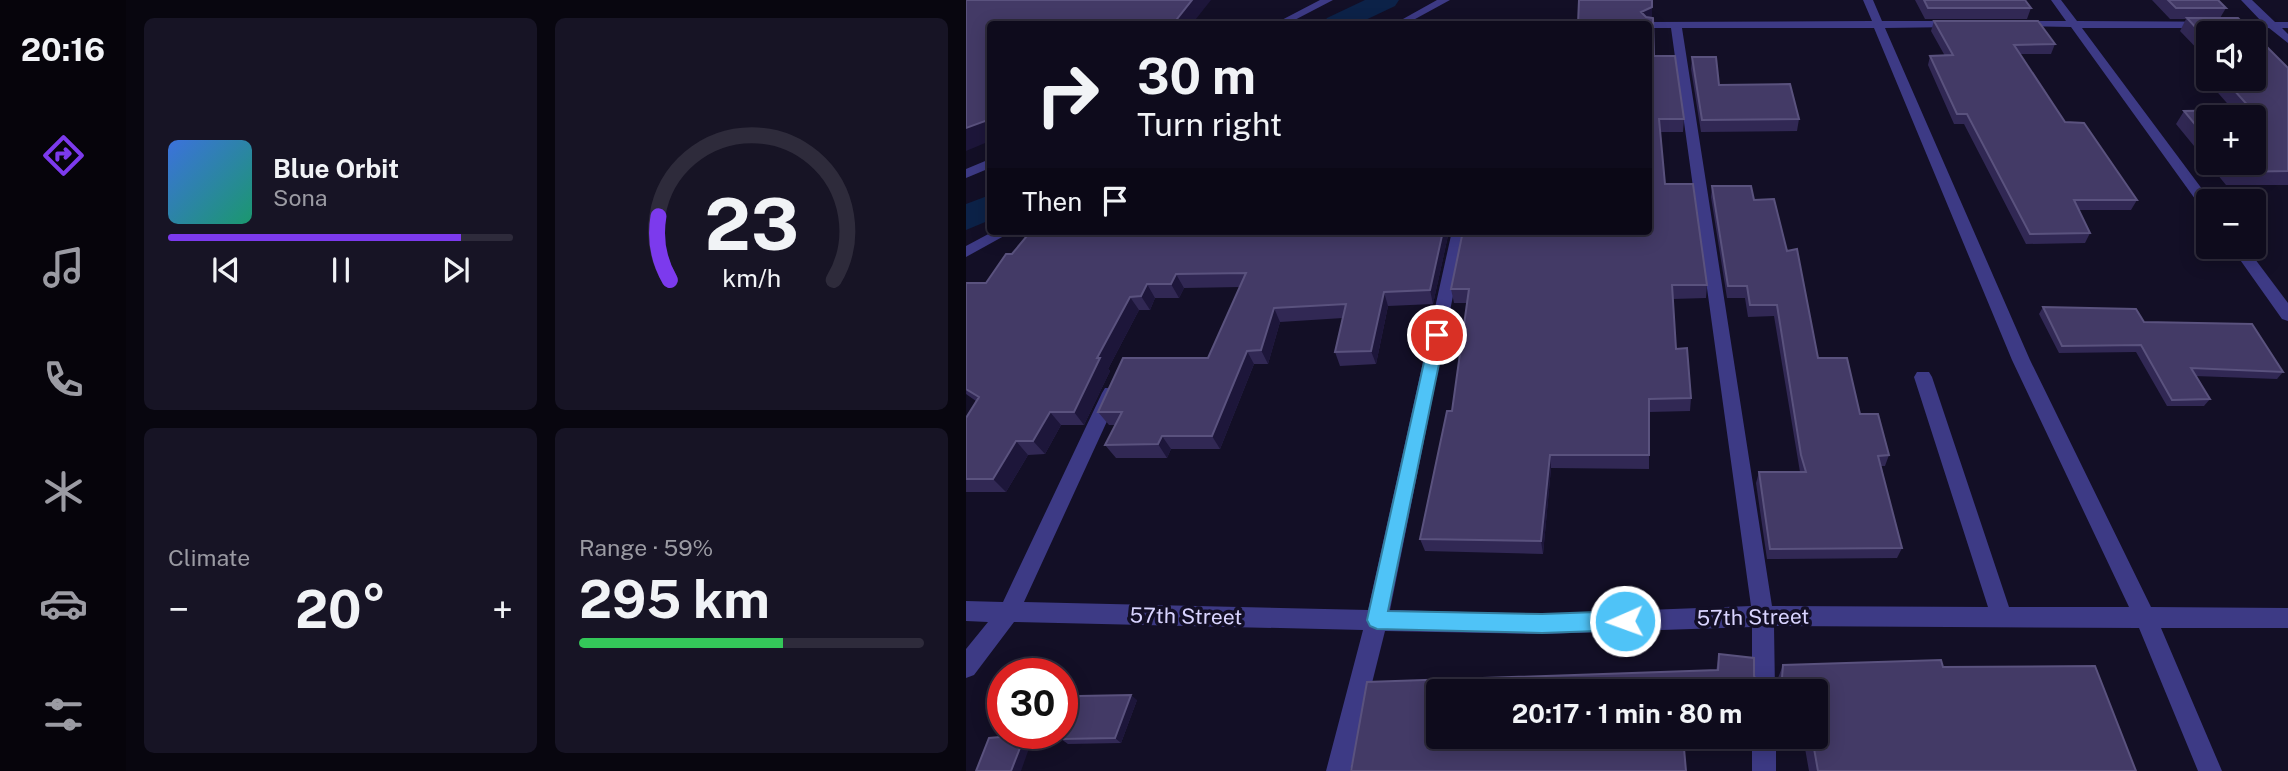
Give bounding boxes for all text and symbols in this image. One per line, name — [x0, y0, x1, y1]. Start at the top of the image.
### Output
map controls — [2196, 21, 2266, 259]
button: sound — [2196, 21, 2266, 91]
text: 20:16 — [21, 31, 105, 68]
text: 30 m — [1137, 47, 1256, 105]
icon: right — [1022, 49, 1113, 140]
button: + — [2196, 105, 2266, 175]
text: Turn right — [1137, 106, 1282, 143]
icon: directions — [39, 131, 88, 180]
text: Blue Orbit — [273, 153, 399, 184]
text: 23 — [704, 182, 799, 267]
icon: arrive — [1096, 182, 1134, 220]
text: Sona — [273, 184, 327, 211]
text: Then — [1022, 186, 1082, 217]
button: − — [2196, 189, 2266, 259]
icon: music — [39, 243, 88, 292]
icon: previous — [207, 251, 245, 289]
icon: pause — [322, 251, 360, 289]
icon: next — [437, 251, 475, 289]
text: km/h — [722, 263, 781, 293]
pin — [1407, 305, 1467, 365]
icon: arrive — [1418, 316, 1456, 354]
icon: phone — [39, 355, 88, 404]
icon: climate — [39, 467, 88, 516]
text: Range · 59% — [579, 534, 713, 561]
text: Climate — [168, 544, 250, 571]
text: 295 km — [579, 569, 770, 630]
icon: car — [39, 579, 88, 628]
text: 20° — [295, 579, 386, 640]
position arrow — [1588, 584, 1662, 658]
text: − — [168, 587, 189, 632]
text: + — [492, 587, 513, 632]
street label: 57th Street — [1129, 603, 1243, 629]
street label: 57th Street — [1696, 604, 1810, 630]
speed limit sign: 30 — [987, 658, 1078, 749]
icon: filters — [39, 690, 88, 739]
text: 20:17 · 1 min · 80 m — [1512, 698, 1742, 729]

